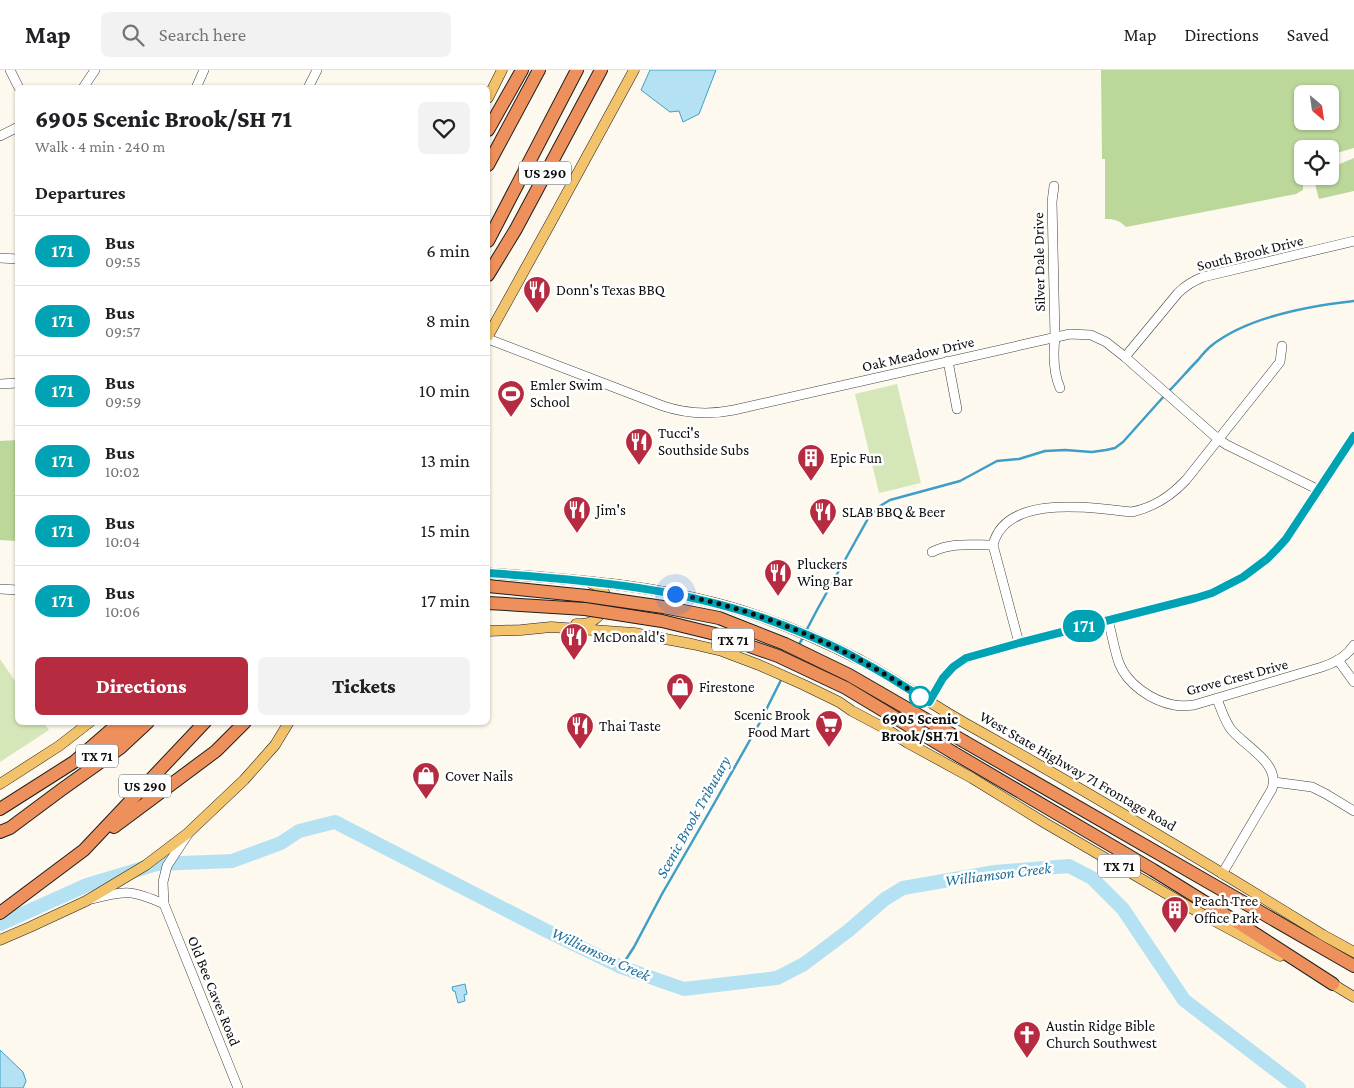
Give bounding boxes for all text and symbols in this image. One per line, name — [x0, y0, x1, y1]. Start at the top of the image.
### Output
search box — [101, 12, 451, 57]
text: Map — [25, 21, 71, 48]
icon: search — [119, 21, 147, 49]
text: Search here — [159, 24, 246, 45]
text: Map — [1124, 25, 1156, 45]
text: Directions — [1184, 25, 1259, 45]
text: Saved — [1287, 25, 1329, 45]
north arrow — [1294, 85, 1339, 130]
map controls — [1294, 85, 1339, 185]
button: heart — [418, 102, 470, 154]
text: 6905 Scenic Brook/SH 71 — [35, 105, 292, 132]
text: Walk · 4 min · 240 m — [35, 138, 165, 155]
button: locate — [1294, 140, 1339, 185]
road number: US 290 — [519, 162, 571, 185]
text: Departures — [35, 182, 126, 203]
street label: Silver Dale Drive — [1030, 212, 1048, 312]
text: Bus — [105, 232, 135, 253]
street label: South Brook Drive — [1195, 232, 1305, 274]
text: 6 min — [426, 240, 470, 261]
text: 171 — [51, 241, 74, 261]
text: 09:55 — [105, 253, 141, 270]
restaurant icon: Donn's Texas BBQ — [522, 275, 552, 314]
place label: Donn's Texas BBQ — [556, 282, 666, 298]
text: Bus — [105, 302, 135, 323]
text: 8 min — [426, 310, 470, 331]
text: 171 — [51, 311, 74, 331]
text: 09:57 — [105, 323, 140, 340]
street label: Oak Meadow Drive — [860, 333, 976, 375]
text: Bus — [105, 372, 135, 393]
place label: Emler Swim School — [530, 377, 603, 410]
sports icon: Emler Swim School — [496, 379, 526, 418]
text: 10 min — [419, 380, 470, 401]
text: 171 — [51, 381, 74, 401]
text: 09:59 — [105, 393, 141, 410]
place label: Tucci's Southside Subs — [658, 425, 749, 458]
restaurant icon: Tucci's Southside Subs — [624, 427, 654, 466]
text: Bus — [105, 442, 135, 463]
building icon: Epic Fun — [796, 443, 826, 482]
text: 13 min — [421, 450, 470, 471]
place label: Epic Fun — [830, 450, 882, 467]
text: 171 — [51, 451, 74, 471]
text: 10:02 — [105, 463, 140, 480]
restaurant icon: Jim's — [562, 495, 592, 534]
restaurant icon: SLAB BBQ & Beer — [808, 497, 838, 536]
place label: Jim's — [594, 502, 626, 519]
place label: SLAB BBQ & Beer — [842, 504, 946, 520]
text: Bus — [105, 512, 135, 533]
text: 15 min — [421, 520, 470, 541]
text: 171 — [51, 521, 74, 541]
text: 10:04 — [105, 533, 140, 550]
place label: Pluckers Wing Bar — [797, 556, 854, 590]
restaurant icon: Pluckers Wing Bar — [763, 558, 793, 597]
text: Bus — [105, 582, 135, 603]
your location — [663, 582, 688, 607]
text: 17 min — [421, 590, 470, 611]
text: 171 — [51, 591, 74, 611]
text: 10:06 — [105, 603, 140, 620]
line badge: 171 — [1055, 610, 1113, 642]
text: 171 — [1073, 616, 1095, 636]
restaurant icon: McDonald's — [559, 622, 589, 661]
road number: TX 71 — [712, 628, 754, 652]
place label: McDonald's — [593, 629, 665, 645]
street label: Grove Crest Drive — [1184, 656, 1290, 698]
button: Directions — [35, 657, 248, 715]
button: Tickets — [258, 657, 470, 715]
shop icon: Firestone — [665, 672, 695, 711]
place label: Firestone — [699, 679, 755, 695]
marker: 6905 Scenic Brook/SH 71 — [909, 686, 931, 708]
place label: Scenic Brook Food Mart — [734, 707, 811, 740]
street label: West State Highway 71 Frontage Road — [976, 708, 1179, 835]
supermarket icon: Scenic Brook Food Mart — [814, 709, 844, 748]
restaurant icon: Thai Taste — [565, 711, 595, 750]
place label: 6905 Scenic Brook/SH 71 — [881, 711, 959, 744]
place label: Thai Taste — [599, 718, 661, 734]
road number: TX 71 — [76, 744, 118, 768]
water label: Scenic Brook Tributary — [652, 753, 735, 881]
shop icon: Cover Nails — [411, 761, 441, 800]
place label: Cover Nails — [445, 768, 513, 784]
road number: US 290 — [119, 774, 171, 798]
road number: TX 71 — [1098, 854, 1140, 878]
water label: Williamson Creek — [944, 859, 1053, 889]
place label: Peach Tree Office Park — [1194, 893, 1260, 926]
building icon: Peach Tree Office Park — [1160, 895, 1190, 934]
water label: Williamson Creek — [549, 924, 654, 985]
street label: Old Bee Caves Road — [185, 934, 243, 1048]
place label: Austin Ridge Bible Church Southwest — [1046, 1018, 1158, 1051]
church icon: Austin Ridge Bible Church Southwest — [1012, 1020, 1042, 1059]

